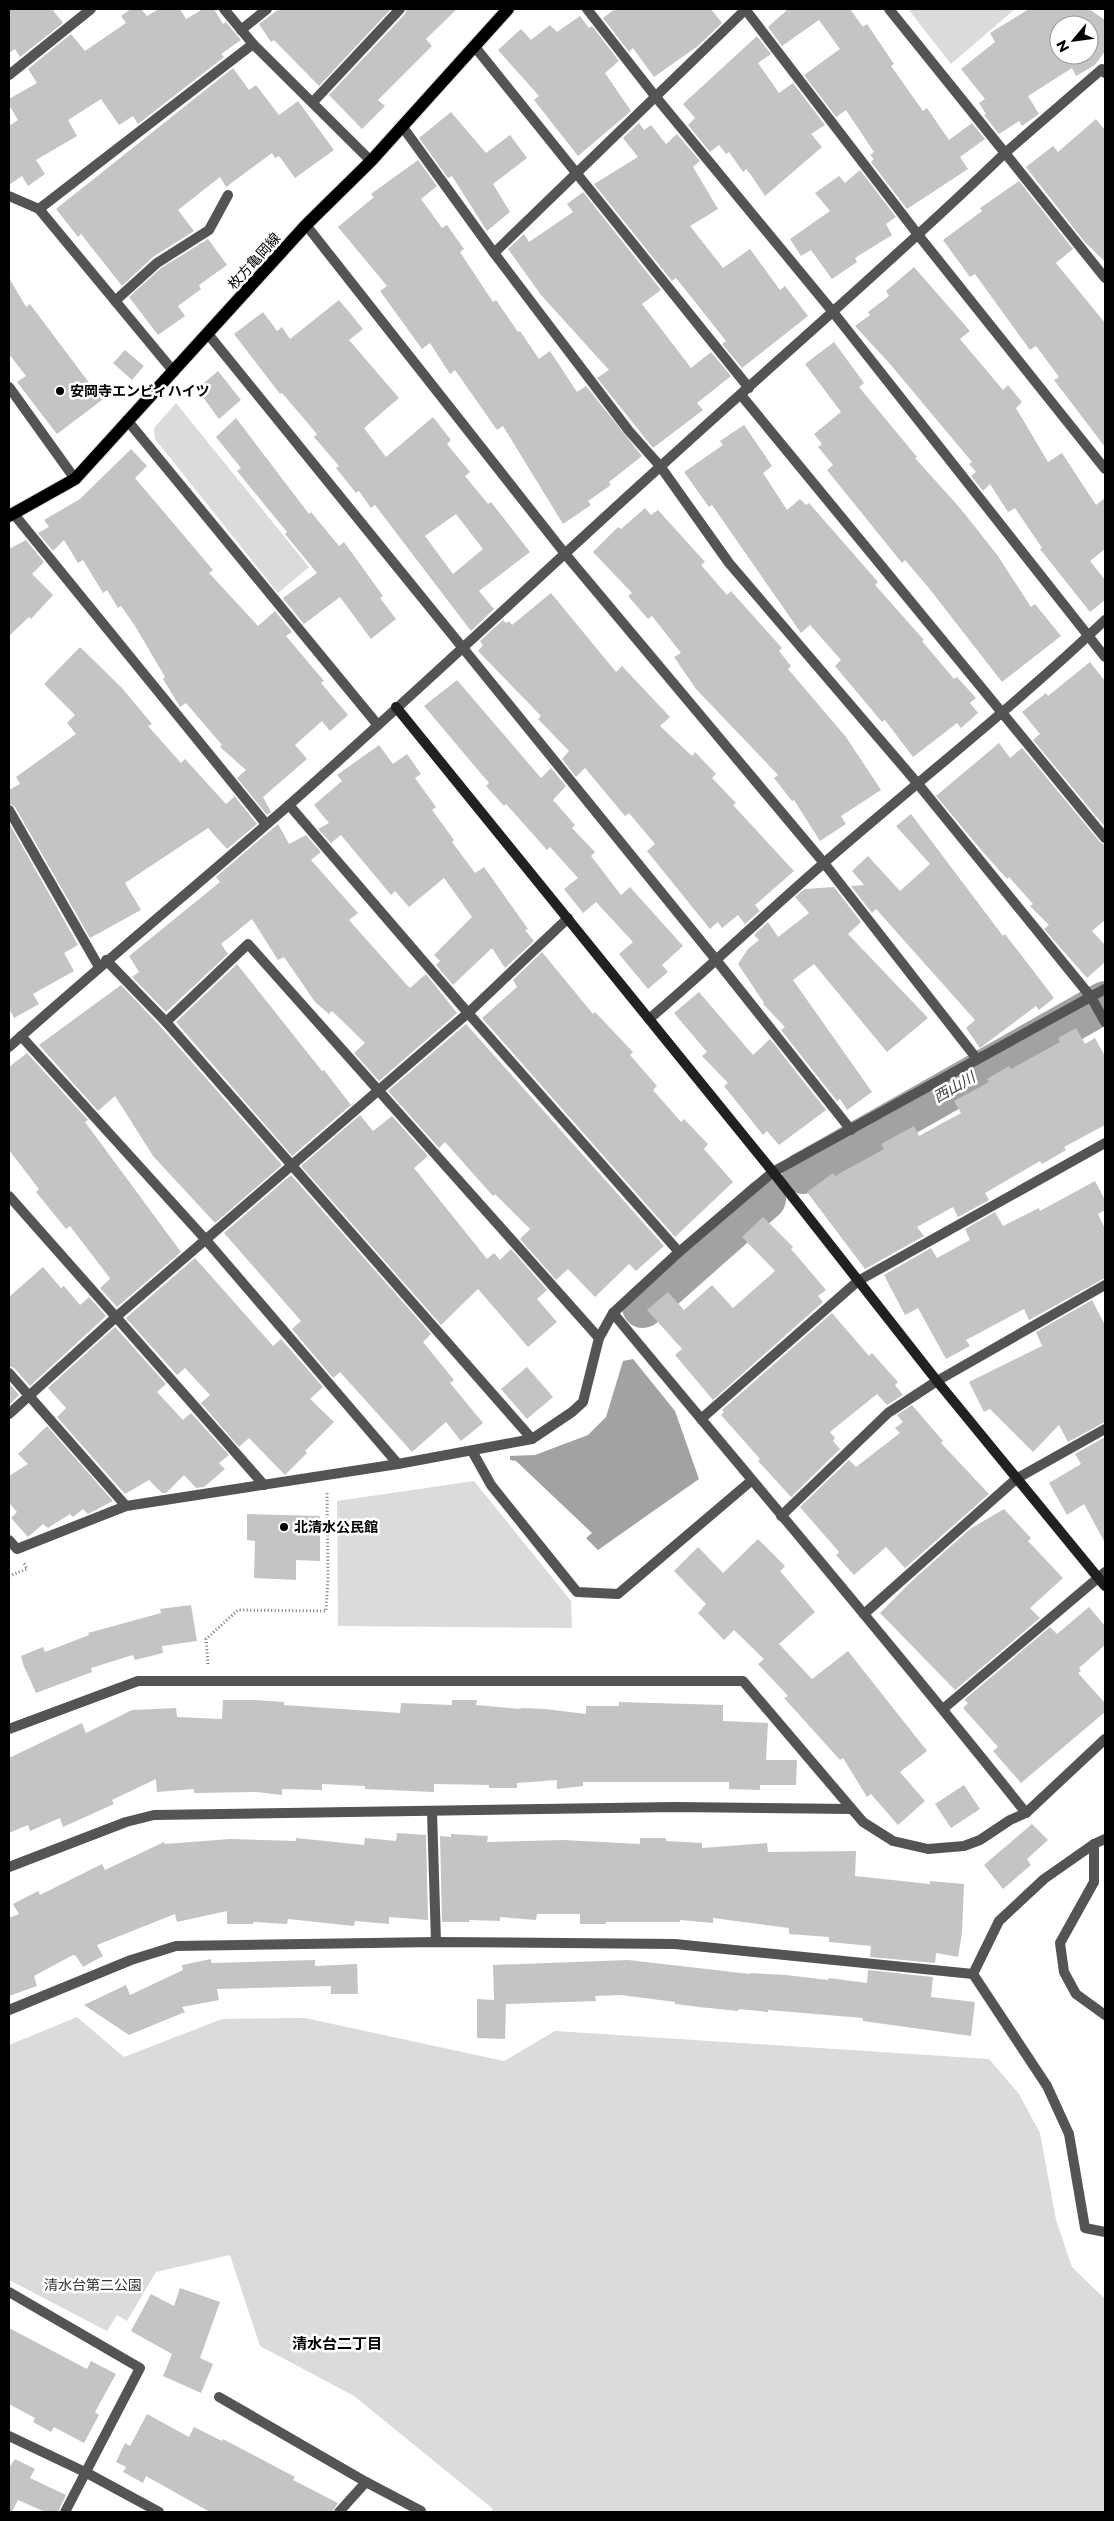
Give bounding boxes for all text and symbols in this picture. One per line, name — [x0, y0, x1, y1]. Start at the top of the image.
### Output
north arrow — [1049, 15, 1099, 65]
text: N — [1052, 37, 1073, 56]
street label: 枚方亀岡線 — [224, 229, 284, 293]
place label: 安岡寺エンビィハイツ — [70, 382, 209, 400]
marker: 安岡寺エンビィハイツ — [54, 385, 66, 397]
water label: 西山川 — [930, 1067, 980, 1106]
place label: 北清水公民館 — [294, 1518, 378, 1536]
marker: 北清水公民館 — [278, 1521, 290, 1533]
park label: 清水台第二公園 — [44, 2276, 142, 2294]
district label: 清水台二丁目 — [292, 2334, 382, 2353]

